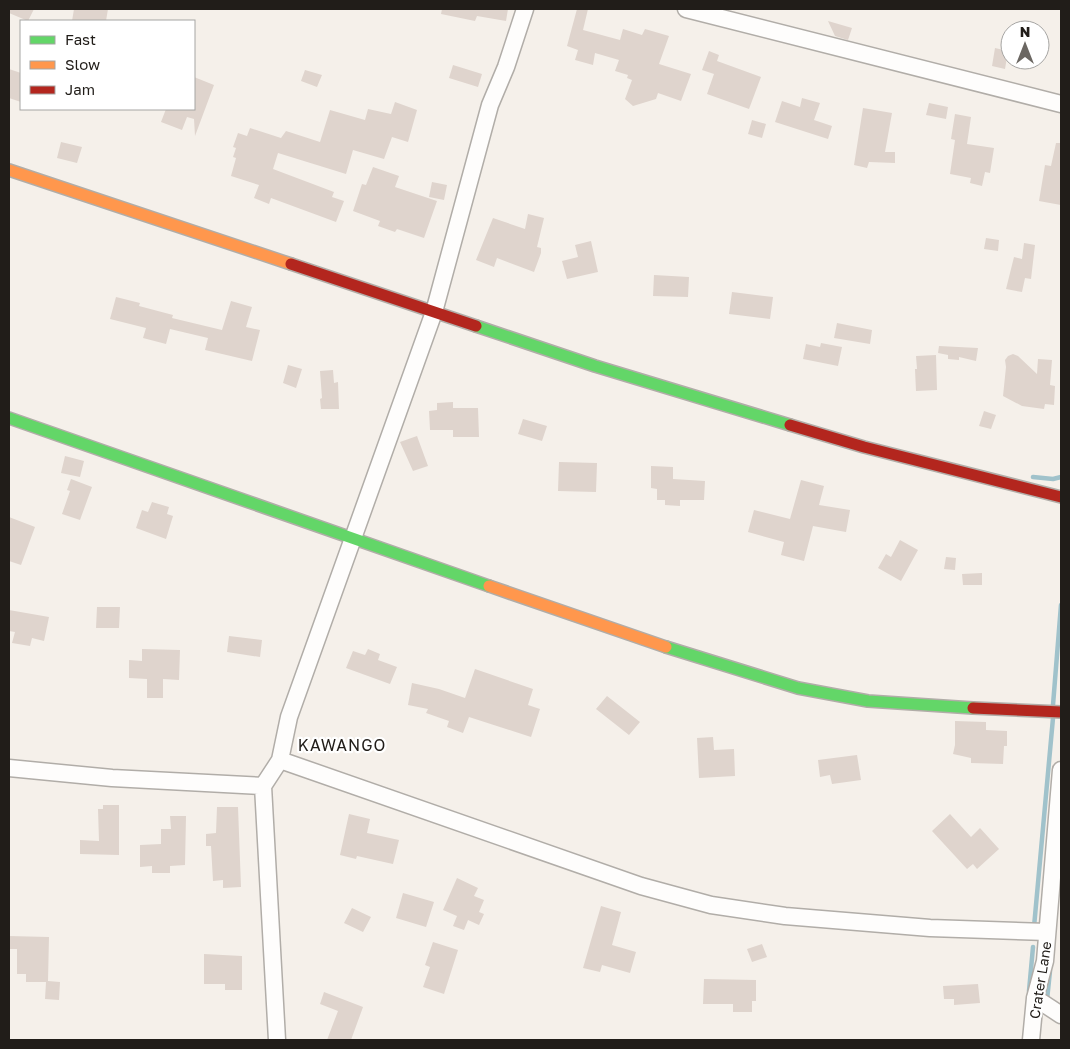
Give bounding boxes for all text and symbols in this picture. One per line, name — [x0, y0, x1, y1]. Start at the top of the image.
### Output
legend — [20, 20, 195, 110]
north arrow — [1000, 20, 1050, 70]
text: N — [1020, 23, 1030, 40]
text: Fast — [65, 30, 96, 48]
text: Slow — [65, 55, 100, 73]
text: Jam — [65, 80, 95, 98]
district label: KAWANGO — [298, 735, 386, 755]
street label: Crater Lane — [1025, 940, 1055, 1020]

